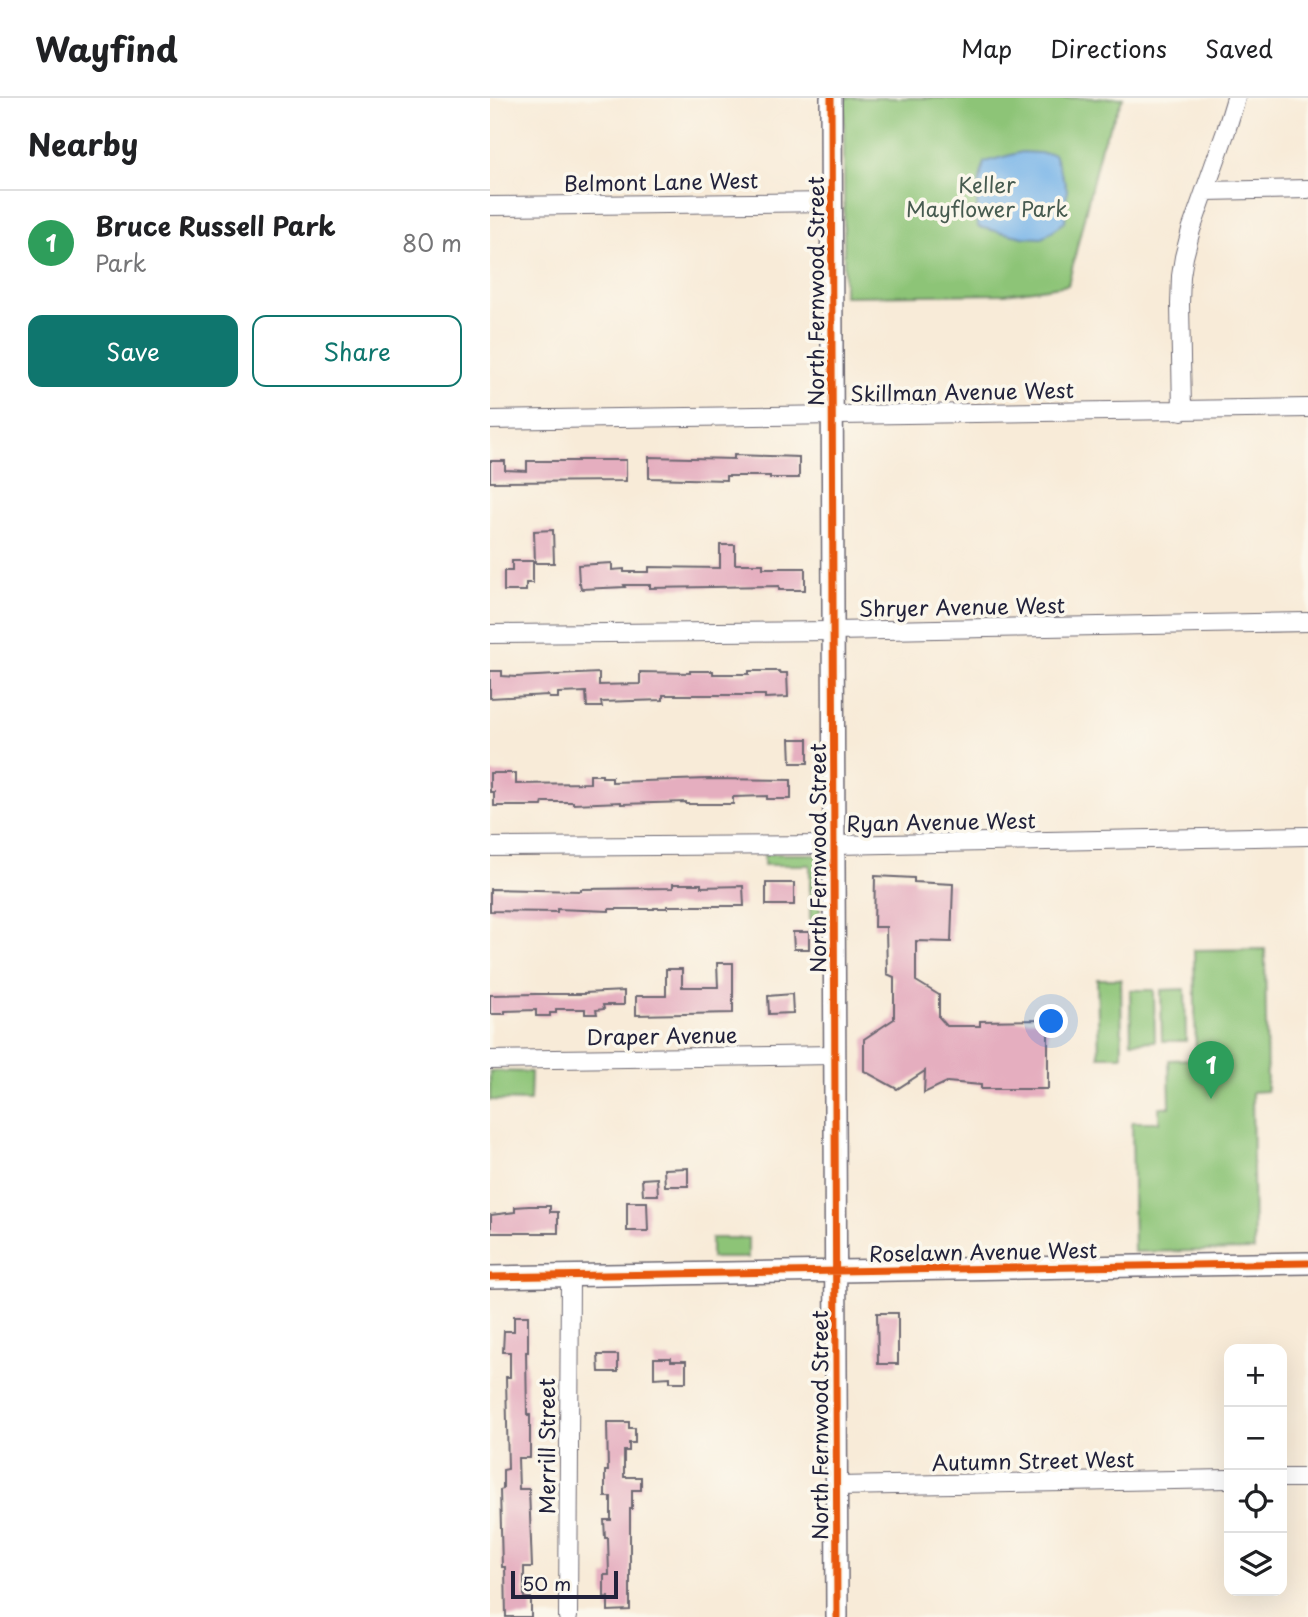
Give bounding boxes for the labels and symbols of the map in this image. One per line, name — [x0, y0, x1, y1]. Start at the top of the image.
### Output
street label: Belmont Lane West — [563, 163, 759, 199]
park label: Keller Mayflower Park — [906, 168, 1068, 224]
street label: North Fernwood Street — [799, 176, 831, 406]
street label: Skillman Avenue West — [850, 373, 1074, 409]
street label: Shryer Avenue West — [859, 588, 1065, 624]
street label: North Fernwood Street — [801, 743, 833, 973]
street label: Ryan Avenue West — [846, 803, 1036, 839]
your location — [1034, 1004, 1068, 1038]
street label: Draper Avenue — [586, 1018, 738, 1052]
pin: 1 — [1188, 1041, 1234, 1099]
street label: Roselawn Avenue West — [868, 1233, 1098, 1269]
street label: North Fernwood Street — [803, 1310, 835, 1540]
street label: Merrill Street — [530, 1378, 562, 1514]
street label: Autumn Street West — [931, 1442, 1135, 1478]
scale bar — [511, 1568, 618, 1600]

